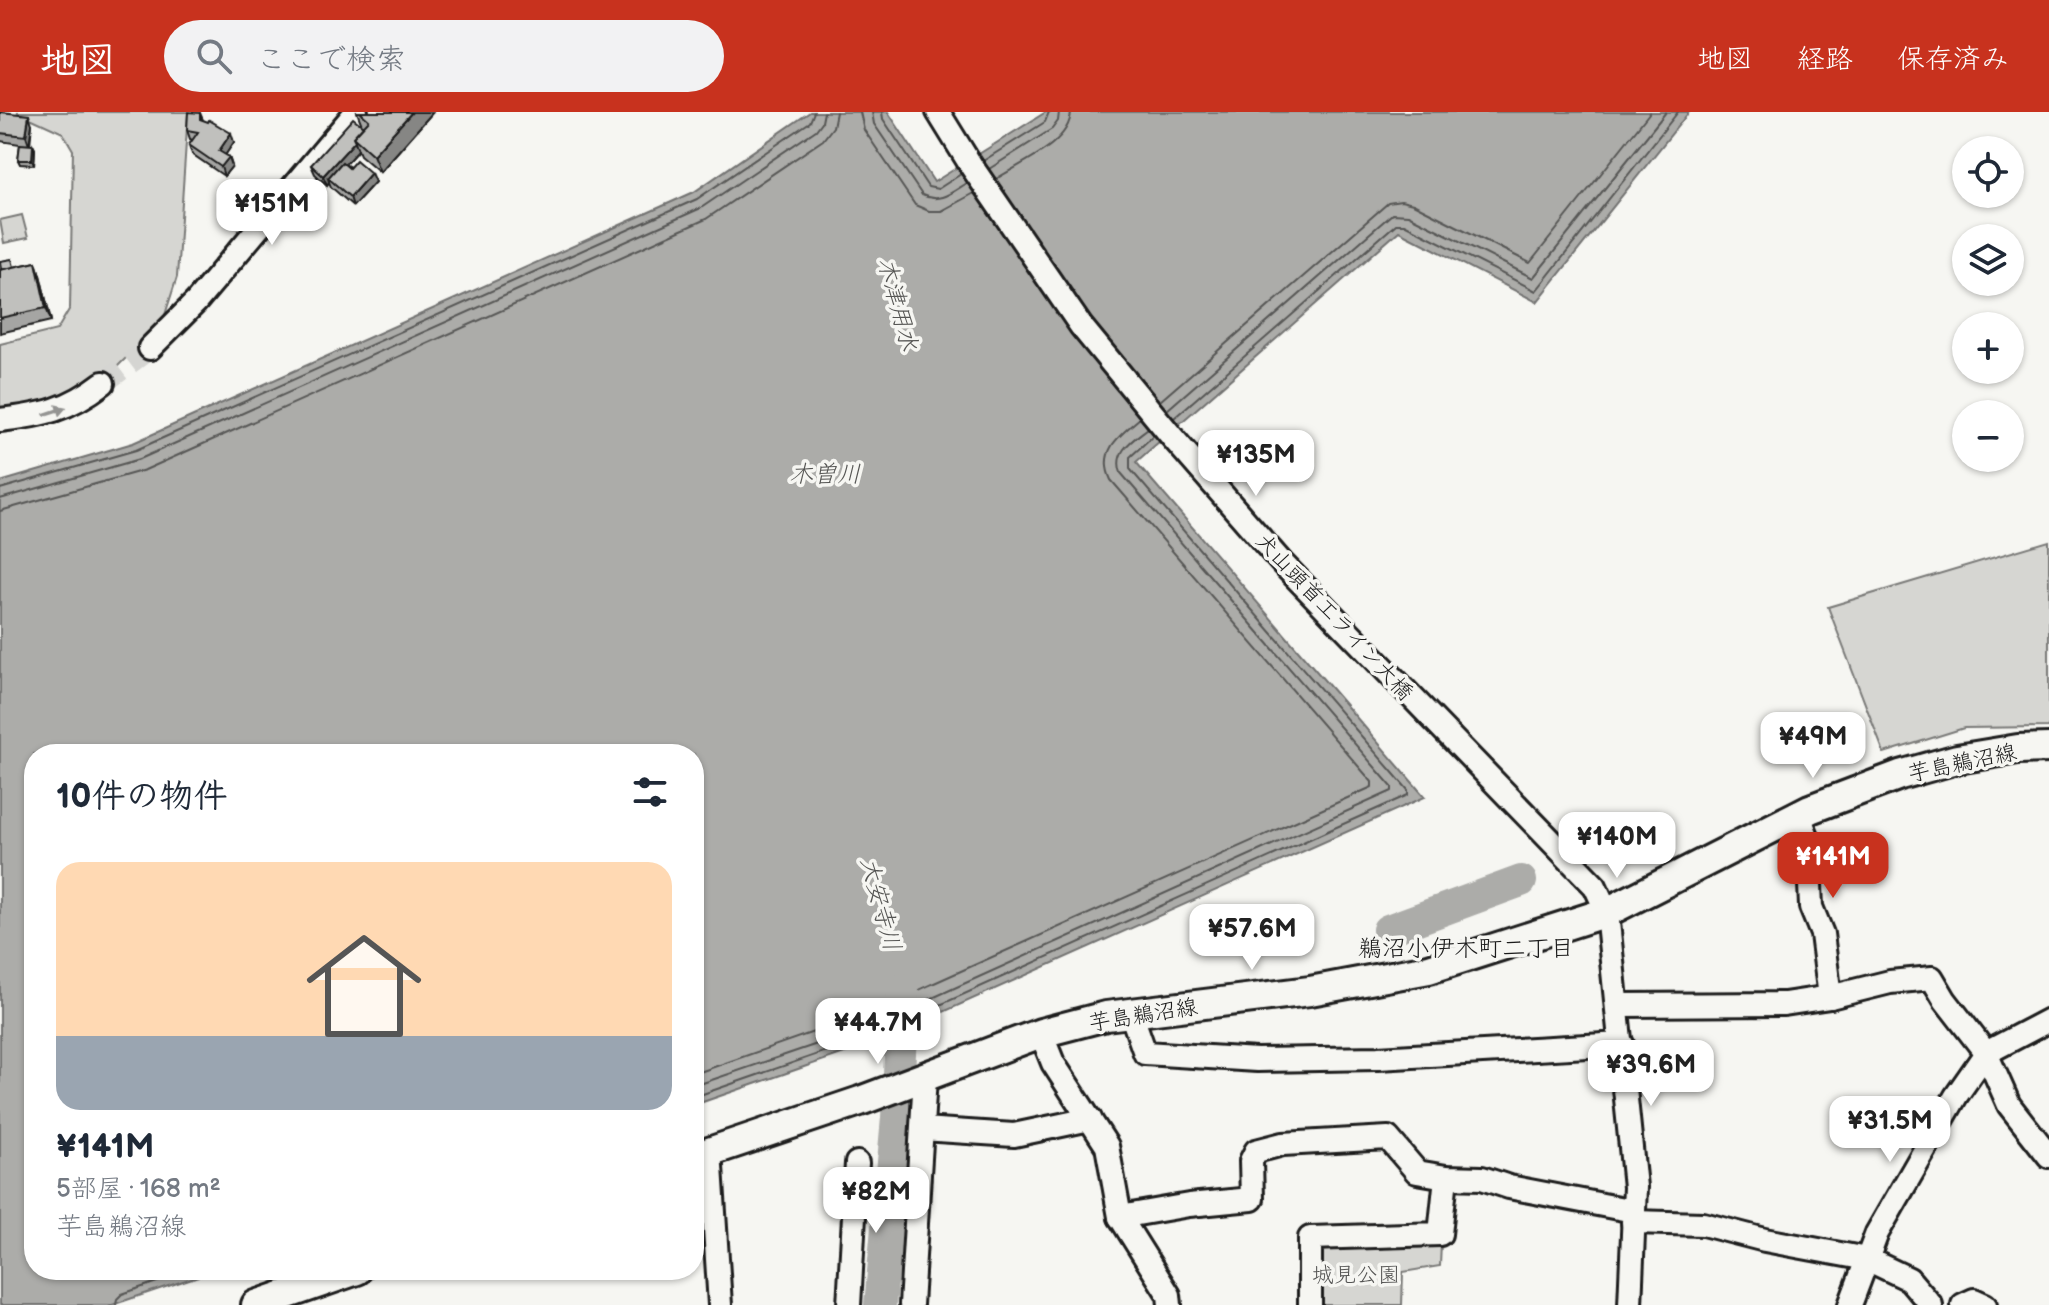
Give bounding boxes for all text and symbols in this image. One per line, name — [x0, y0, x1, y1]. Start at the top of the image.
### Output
search box — [164, 20, 724, 92]
icon: search — [192, 34, 236, 78]
text: 地図 — [40, 39, 116, 84]
text: ここで検索 — [256, 42, 406, 78]
text: 地図 — [1697, 43, 1753, 76]
text: 経路 — [1797, 43, 1853, 76]
text: 保存済み — [1897, 43, 2009, 76]
map controls — [1952, 136, 2024, 472]
button: locate — [1952, 136, 2024, 208]
pin: ¥151M — [216, 179, 328, 247]
text: ¥151M — [234, 189, 310, 220]
button: layers — [1952, 224, 2024, 296]
water label: 木津用水 — [871, 254, 924, 354]
button: + — [1952, 312, 2024, 384]
button: − — [1952, 400, 2024, 472]
one-way arrow — [43, 404, 67, 416]
pin: ¥135M — [1200, 430, 1312, 498]
text: ¥135M — [1216, 440, 1296, 471]
water label: 木曽川 — [789, 460, 861, 489]
street label: 犬山頭首工ライン大橋 — [1249, 528, 1418, 706]
pin: ¥49M — [1766, 712, 1860, 780]
text: ¥49M — [1779, 722, 1847, 753]
street label: 芋島鵜沼線 — [1906, 739, 2019, 788]
icon: filters — [628, 770, 672, 814]
text: 10件の物件 — [56, 776, 228, 817]
pin: ¥140M — [1561, 812, 1673, 880]
text: ¥140M — [1577, 822, 1657, 853]
pin: ¥141M — [1777, 832, 1889, 900]
text: ¥141M — [1795, 842, 1871, 873]
water label: 大安寺川 — [854, 854, 907, 954]
pin: ¥57.6M — [1187, 904, 1317, 972]
icon: home — [292, 914, 436, 1058]
text: ¥57.6M — [1207, 914, 1297, 945]
district label: 鵜沼小伊木町二丁目 — [1358, 934, 1574, 963]
street label: 芋島鵜沼線 — [1087, 994, 1200, 1037]
pin: ¥44.7M — [813, 998, 943, 1066]
text: ¥44.7M — [833, 1008, 923, 1039]
pin: ¥39.6M — [1586, 1040, 1716, 1108]
text: ¥39.6M — [1606, 1050, 1696, 1081]
pin: ¥31.5M — [1825, 1096, 1955, 1164]
text: ¥31.5M — [1847, 1106, 1933, 1137]
text: ¥141M — [56, 1126, 154, 1167]
pin: ¥82M — [829, 1167, 923, 1235]
text: 5部屋 · 168 m² — [56, 1174, 221, 1205]
text: ¥82M — [841, 1177, 911, 1208]
text: 芋島鵜沼線 — [56, 1212, 186, 1243]
park label: 城見公園 — [1312, 1262, 1400, 1289]

